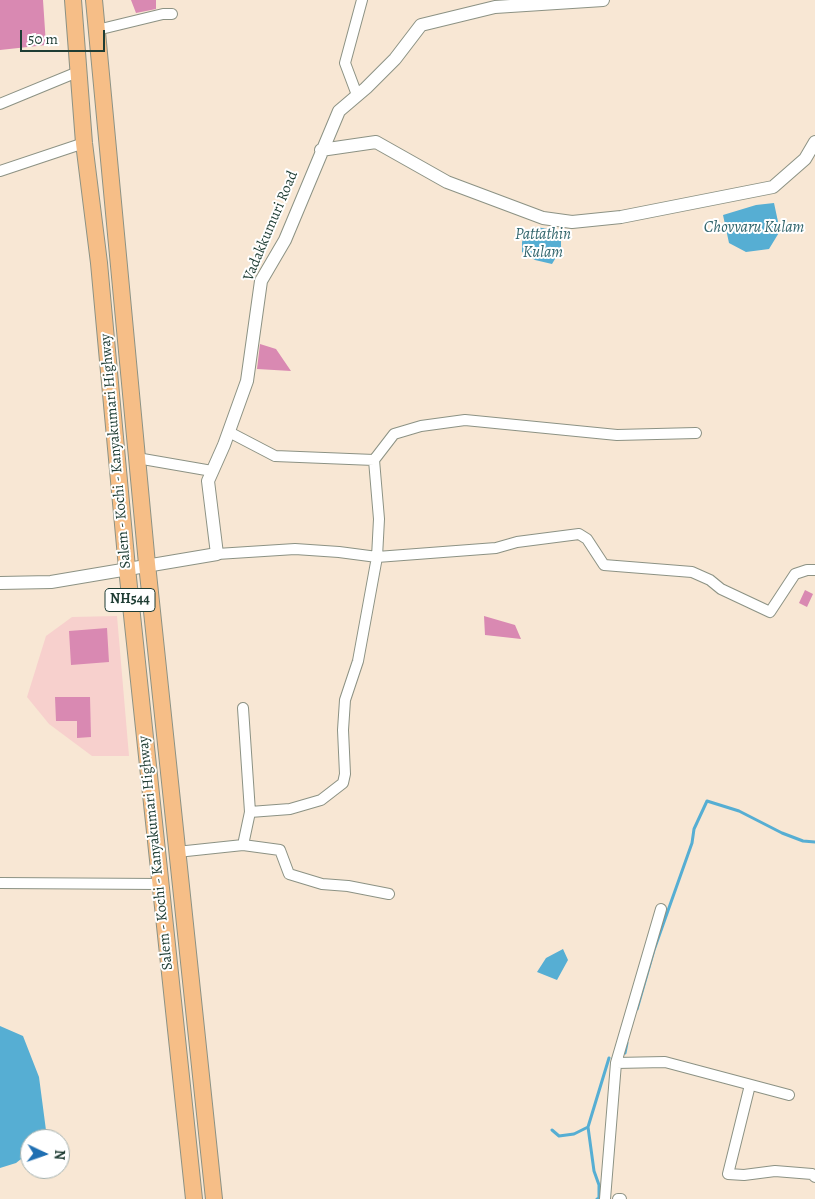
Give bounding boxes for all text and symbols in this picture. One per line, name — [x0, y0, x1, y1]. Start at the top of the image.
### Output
scale bar — [22, 20, 108, 52]
text: 50 m — [28, 29, 58, 49]
street label: Vadakkumuri Road — [240, 168, 302, 284]
water label: Chovvaru Kulam — [704, 218, 804, 238]
water label: Pattathin Kulam — [515, 225, 571, 263]
street label: Salem - Kochi - Kanyakumari Highway — [97, 333, 135, 569]
road number: NH544 — [105, 588, 155, 612]
street label: Salem - Kochi - Kanyakumari Highway — [135, 735, 177, 971]
north arrow — [20, 1129, 70, 1179]
text: N — [50, 1149, 69, 1160]

